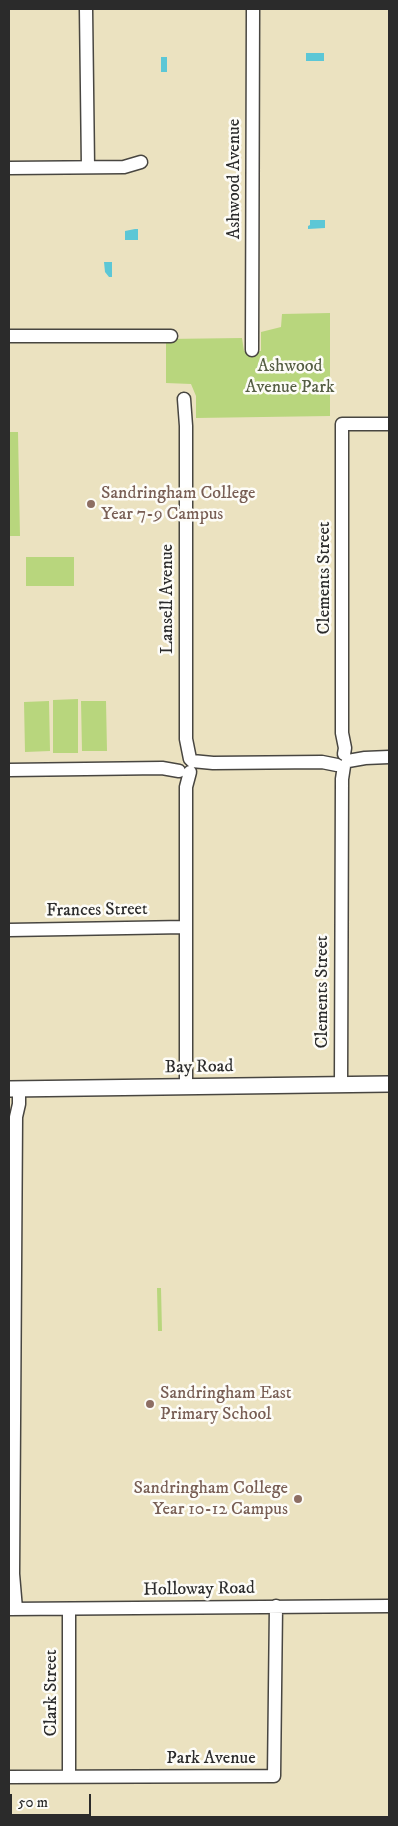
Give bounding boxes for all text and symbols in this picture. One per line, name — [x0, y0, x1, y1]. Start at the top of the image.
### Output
street label: Ashwood Avenue — [224, 119, 246, 239]
park label: Ashwood Avenue Park — [245, 356, 335, 398]
place label: Sandringham College Year 7-9 Campus — [101, 483, 255, 526]
marker: Sandringham College Year 7-9 Campus — [85, 498, 97, 510]
street label: Clements Street — [314, 521, 336, 635]
street label: Lansell Avenue — [157, 544, 179, 654]
street label: Frances Street — [46, 899, 148, 923]
street label: Clements Street — [312, 935, 334, 1049]
street label: Bay Road — [165, 1057, 233, 1079]
place label: Sandringham East Primary School — [160, 1383, 292, 1426]
marker: Sandringham East Primary School — [144, 1398, 156, 1410]
place label: Sandringham College Year 10-12 Campus — [134, 1478, 288, 1520]
marker: Sandringham College Year 10-12 Campus — [292, 1493, 304, 1505]
street label: Holloway Road — [143, 1578, 255, 1602]
street label: Clark Street — [41, 1650, 63, 1736]
street label: Park Avenue — [166, 1748, 256, 1770]
scale bar — [12, 1784, 94, 1816]
text: 50 m — [18, 1793, 48, 1812]

